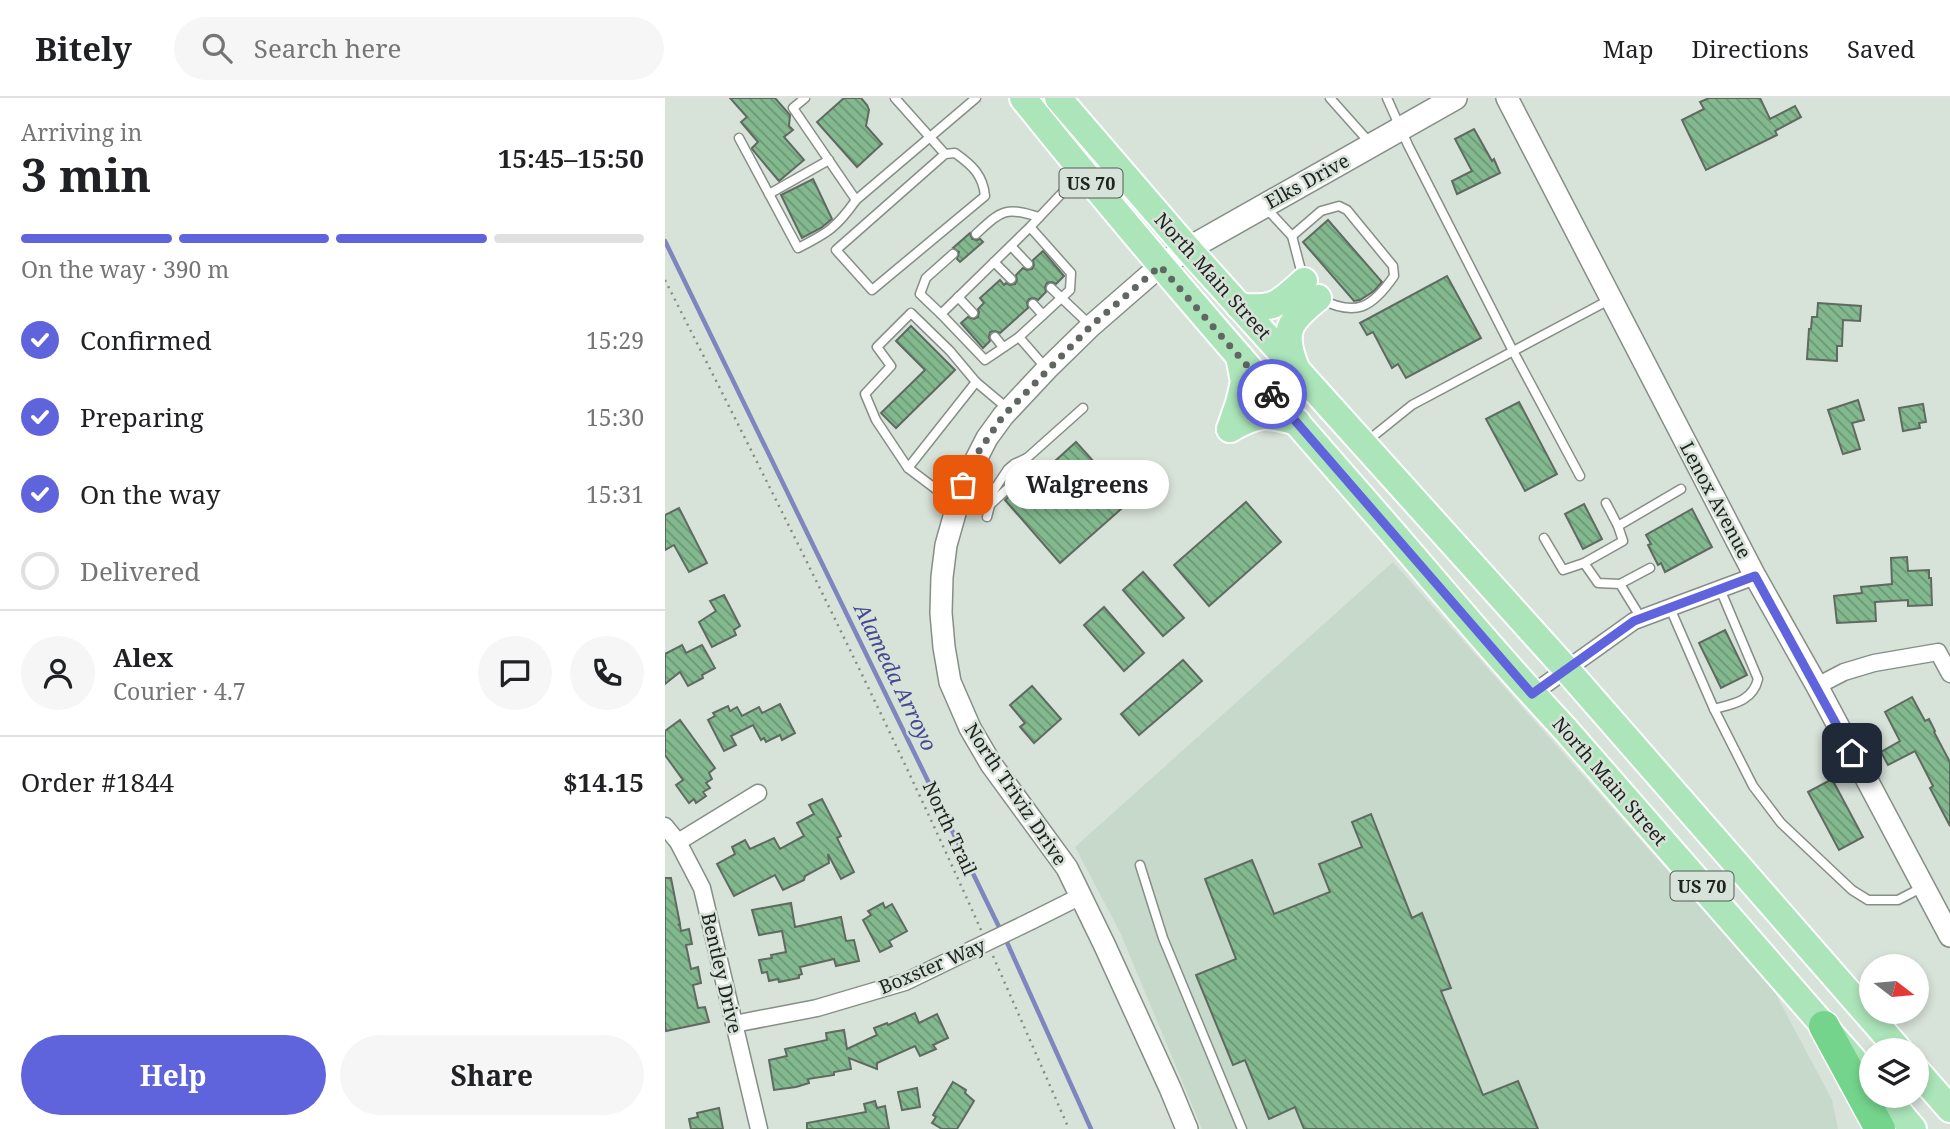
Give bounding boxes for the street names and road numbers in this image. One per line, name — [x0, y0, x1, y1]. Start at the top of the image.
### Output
street label: Elks Drive — [1260, 147, 1354, 215]
road number: US 70 — [1059, 168, 1123, 198]
street label: North Main Street — [1149, 207, 1277, 345]
street label: Lenox Avenue — [1674, 437, 1758, 563]
street label: North Main Street — [1547, 711, 1673, 851]
street label: North Triviz Drive — [959, 718, 1073, 870]
street label: North Trail — [917, 777, 983, 879]
road number: US 70 — [1671, 872, 1733, 900]
street label: Bentley Drive — [695, 910, 749, 1036]
street label: Boxster Way — [875, 932, 989, 1000]

